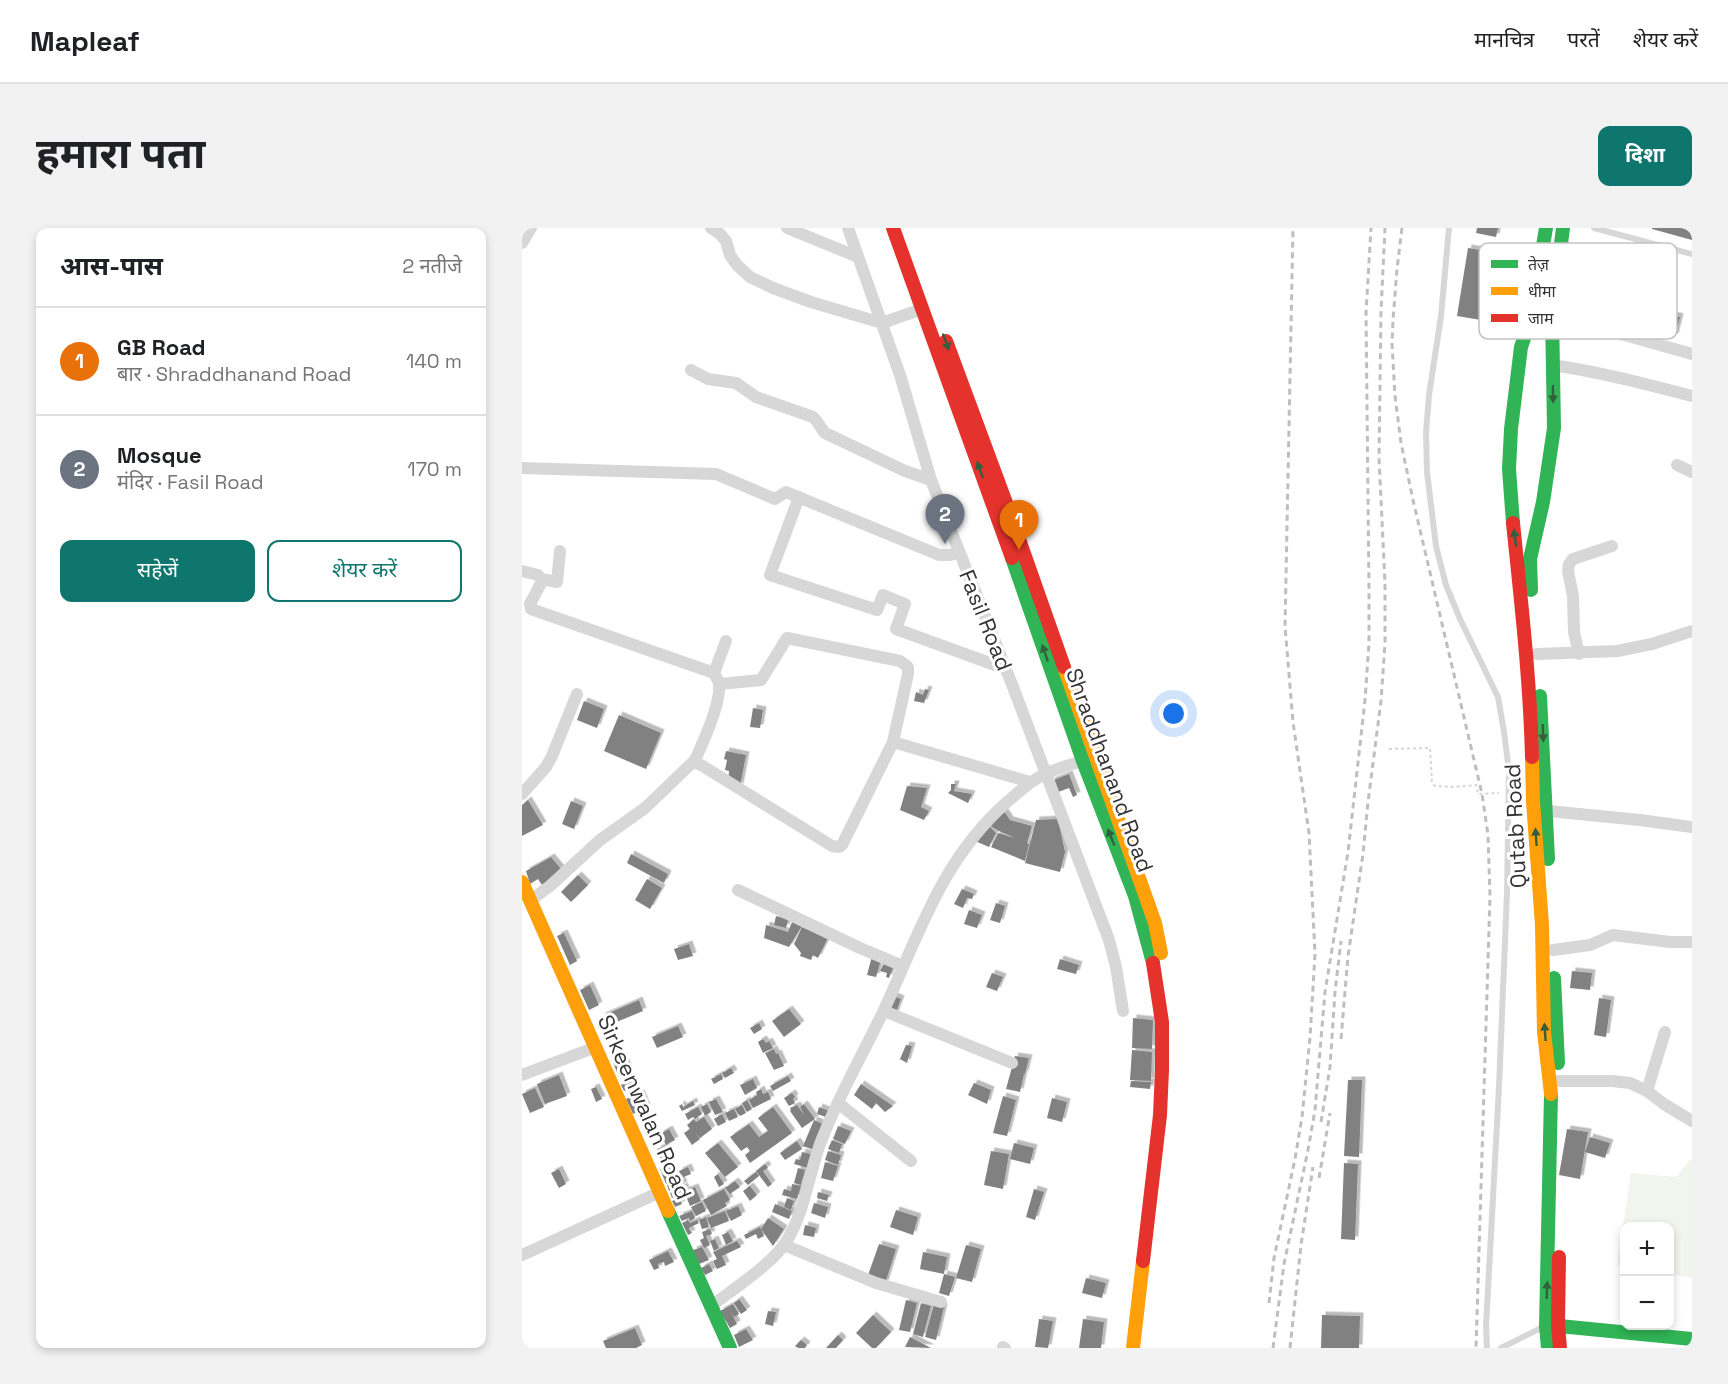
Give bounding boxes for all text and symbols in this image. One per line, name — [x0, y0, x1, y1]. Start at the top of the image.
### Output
text: Mapleaf — [30, 23, 140, 59]
text: मानचित्र — [1474, 26, 1534, 53]
text: परतें — [1567, 26, 1600, 53]
text: शेयर करें — [1633, 26, 1698, 53]
button: दिशा — [1598, 126, 1692, 186]
text: हमारा पता — [36, 127, 205, 180]
legend — [1479, 243, 1677, 339]
text: आस-पास — [60, 249, 163, 283]
text: 2 नतीजे — [402, 253, 462, 279]
text: तेज़ — [1528, 254, 1550, 275]
text: धीमा — [1528, 281, 1557, 302]
text: जाम — [1528, 308, 1554, 329]
text: GB Road — [117, 333, 206, 361]
one-way arrow — [942, 333, 951, 351]
text: 1 — [75, 348, 84, 374]
text: 140 m — [406, 348, 462, 374]
text: बार · Shraddhanand Road — [117, 361, 351, 387]
one-way arrow — [1548, 384, 1558, 403]
text: Mosque — [117, 441, 202, 469]
text: 2 — [74, 456, 85, 482]
text: 170 m — [407, 456, 462, 482]
one-way arrow — [974, 460, 984, 478]
text: मंदिर · Fasil Road — [117, 469, 264, 495]
pin: 2 — [926, 494, 964, 544]
pin: 1 — [1000, 500, 1038, 550]
one-way arrow — [1510, 529, 1519, 548]
button: सहेजें — [60, 540, 255, 602]
button: शेयर करें — [267, 540, 462, 602]
street label: Fasil Road — [953, 565, 1019, 675]
one-way arrow — [1039, 644, 1049, 662]
street label: Shraddhanand Road — [1060, 664, 1160, 876]
your location — [1159, 699, 1188, 728]
one-way arrow — [1538, 723, 1547, 742]
street label: Qutab Road — [1498, 763, 1532, 889]
one-way arrow — [1106, 828, 1115, 846]
one-way arrow — [1531, 828, 1541, 847]
street label: Sirkeenwalan Road — [592, 1010, 698, 1204]
one-way arrow — [1540, 1023, 1550, 1042]
map controls — [1620, 1222, 1674, 1330]
button: + — [1620, 1222, 1674, 1276]
button: − — [1620, 1276, 1674, 1330]
one-way arrow — [1542, 1280, 1551, 1299]

